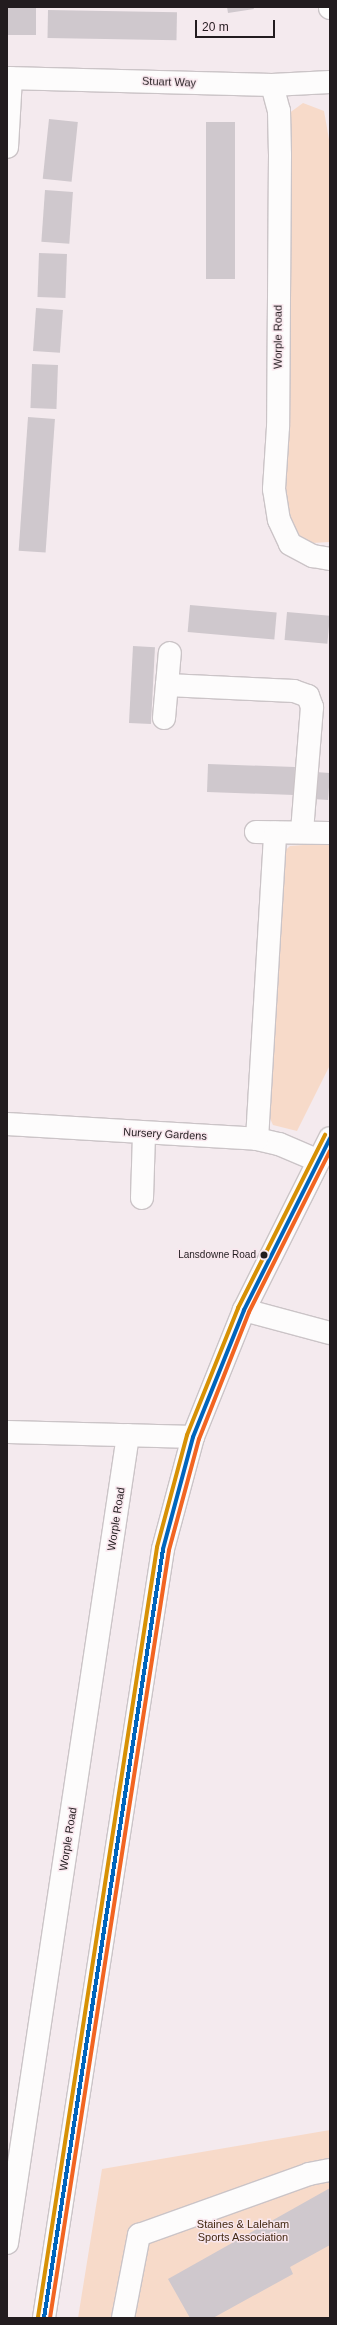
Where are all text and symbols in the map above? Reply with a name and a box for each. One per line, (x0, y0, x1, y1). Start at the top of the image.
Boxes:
scale bar (197, 12, 277, 38)
text: 20 m (202, 20, 229, 34)
street label: Stuart Way (142, 74, 196, 90)
street label: Worple Road (271, 305, 285, 369)
street label: Nursery Gardens (123, 1125, 207, 1143)
place label: Lansdowne Road (178, 1249, 256, 1261)
marker: Lansdowne Road (259, 1250, 269, 1260)
street label: Worple Road (104, 1486, 128, 1552)
street label: Worple Road (56, 1806, 80, 1872)
park label: Staines & Laleham Sports Association (197, 2218, 289, 2244)

